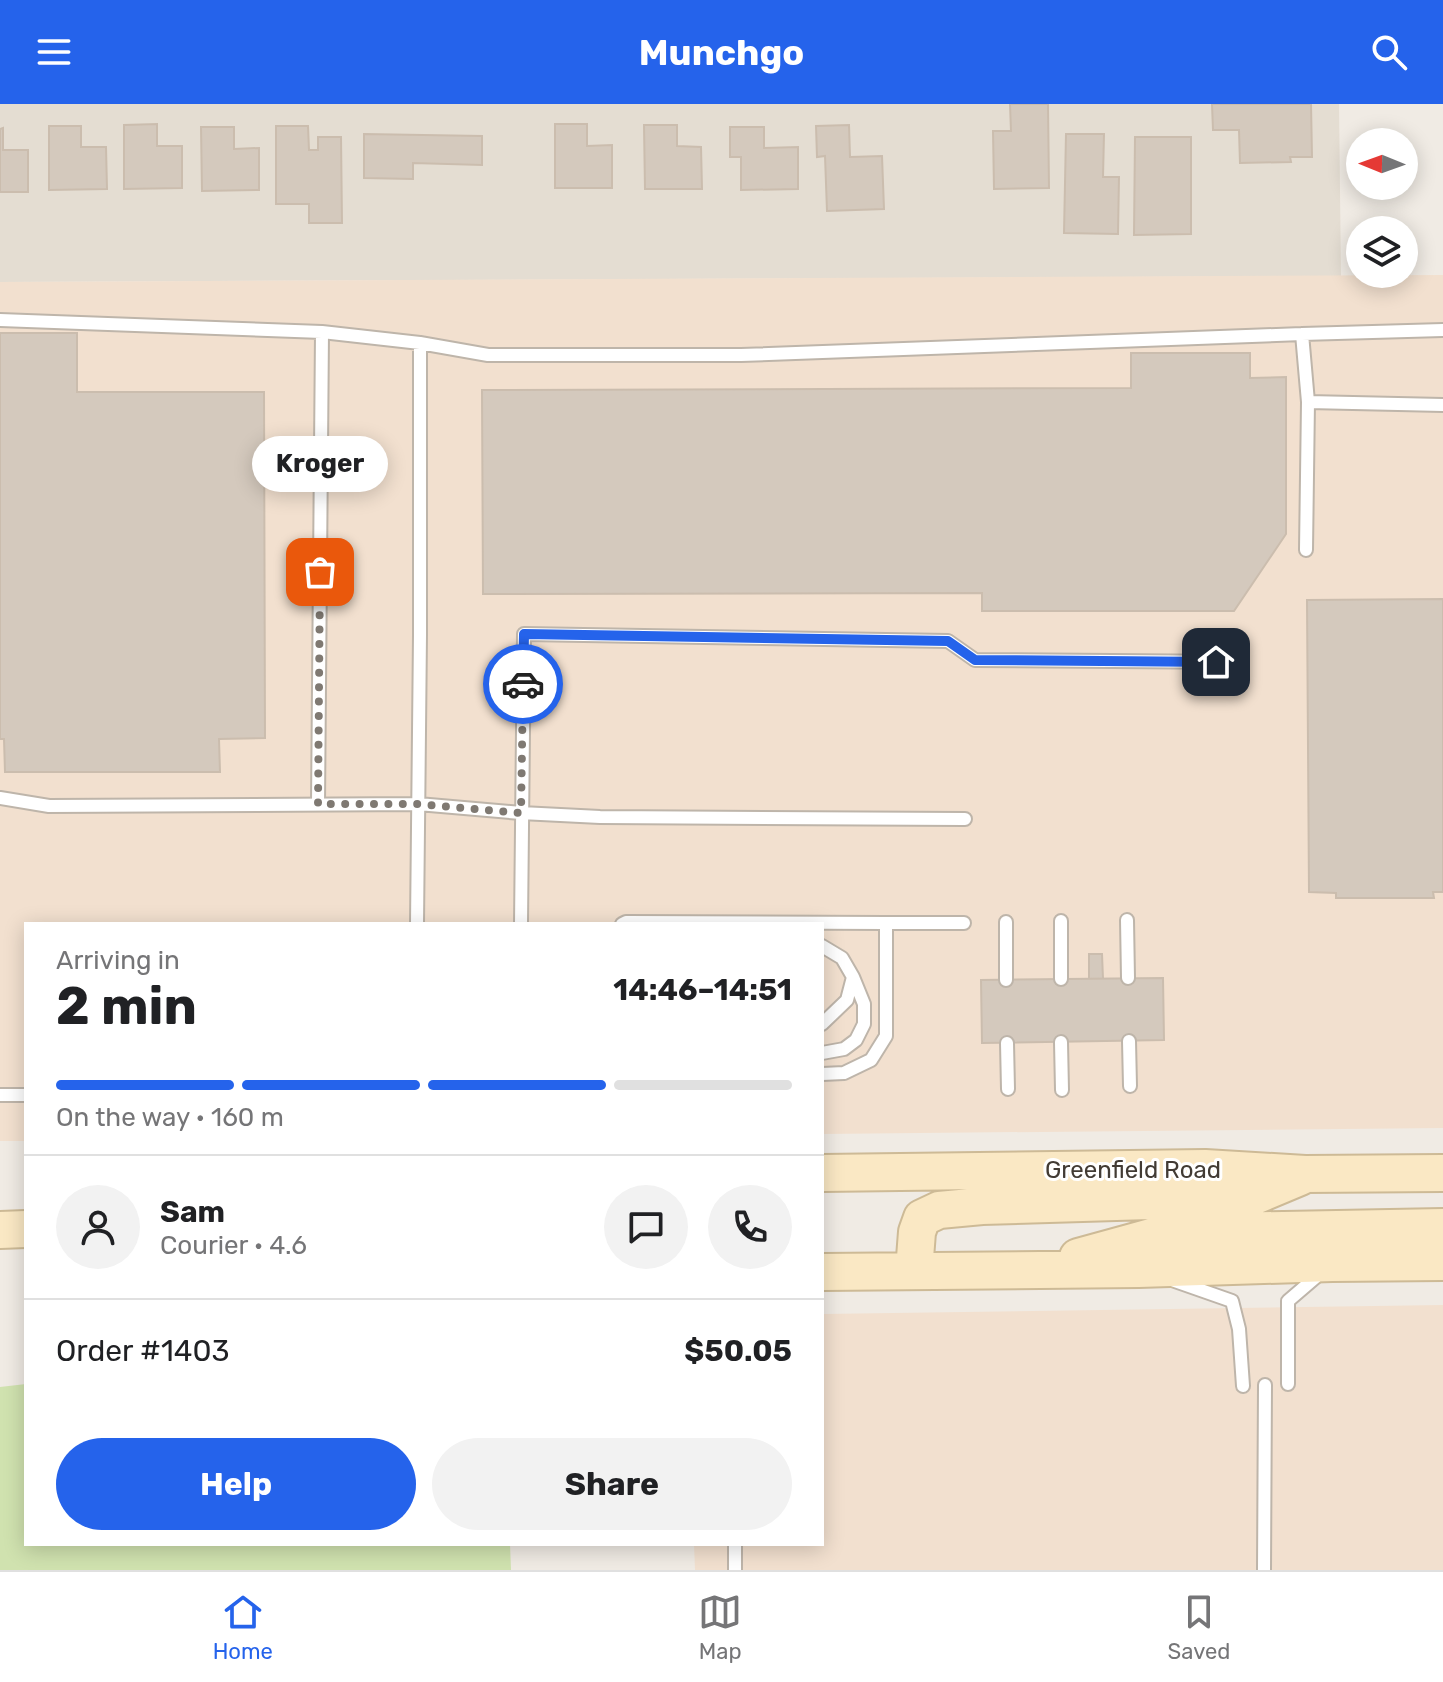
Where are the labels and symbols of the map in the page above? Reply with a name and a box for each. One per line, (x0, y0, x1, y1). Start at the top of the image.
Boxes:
north arrow (1346, 128, 1418, 200)
callout: Kroger (252, 436, 388, 492)
pin (286, 538, 354, 606)
pin (1182, 628, 1250, 696)
courier (483, 644, 563, 724)
street label: Greenfield Road (1045, 1156, 1221, 1184)

